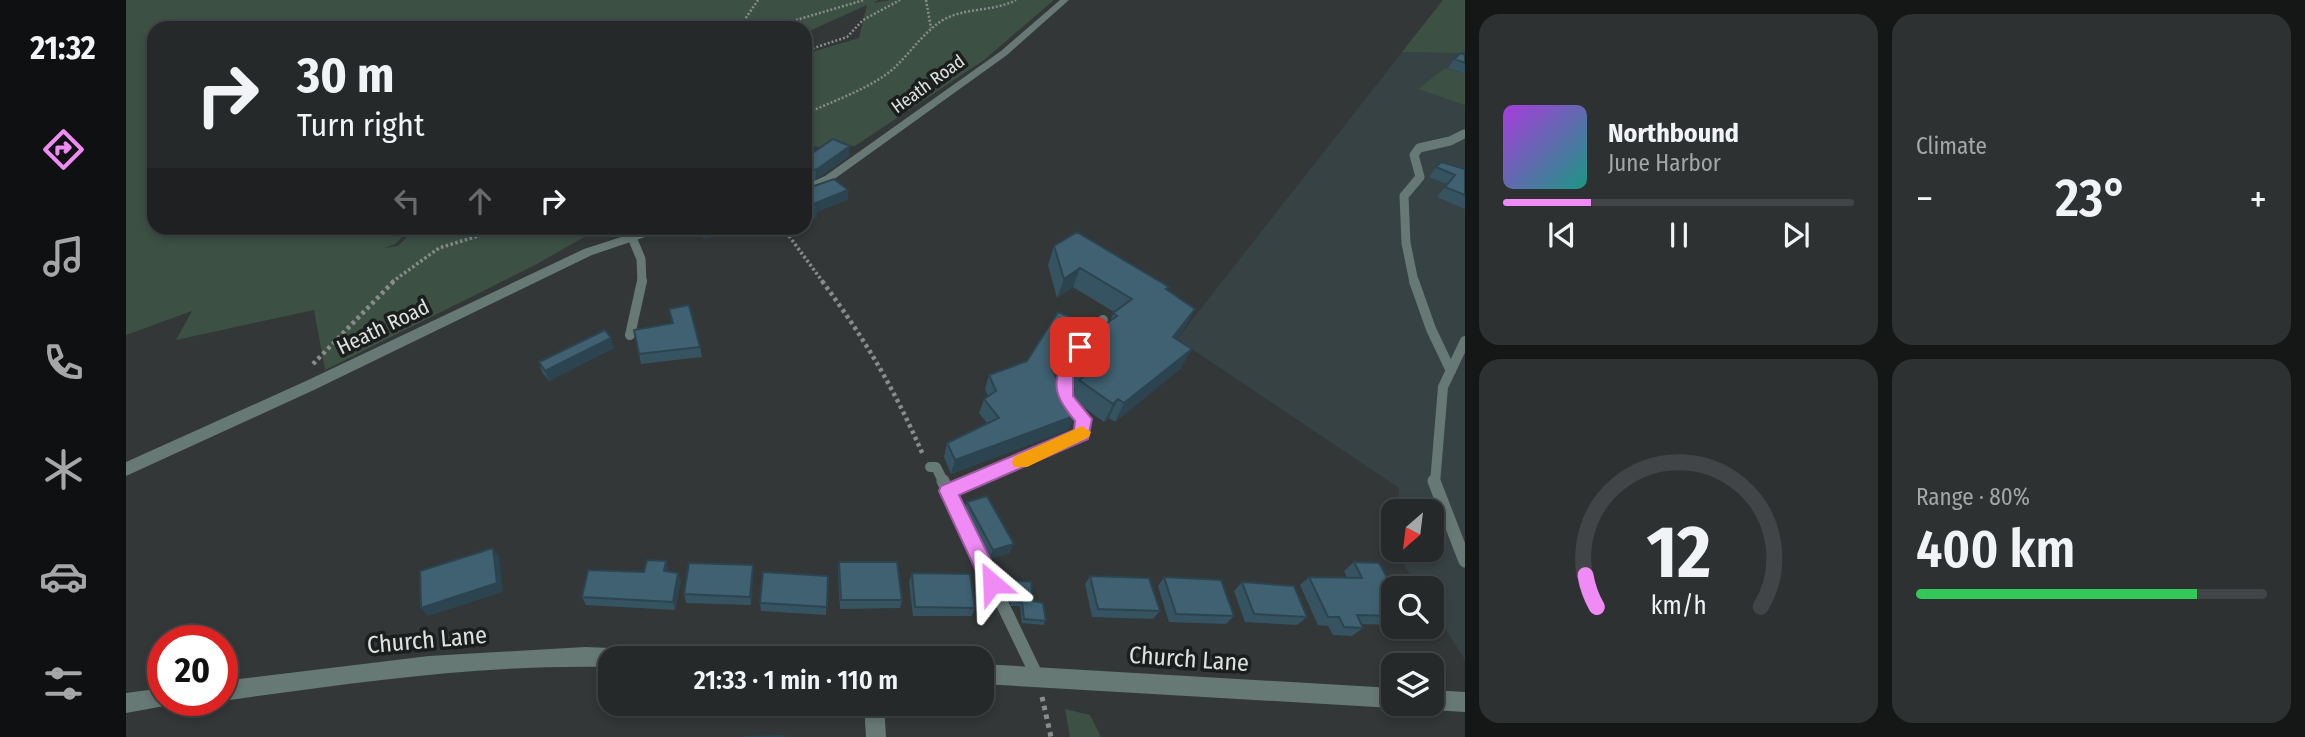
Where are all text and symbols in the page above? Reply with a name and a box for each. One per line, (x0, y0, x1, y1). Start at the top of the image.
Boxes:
text: 21:32 (30, 29, 96, 67)
text: 30 m (297, 46, 395, 105)
icon: right (182, 49, 273, 140)
street label: Heath Road (887, 50, 969, 118)
text: Turn right (297, 106, 424, 144)
text: Northbound (1608, 118, 1739, 149)
icon: directions (39, 125, 88, 174)
text: Climate (1916, 132, 1987, 160)
text: June Harbor (1608, 149, 1721, 177)
text: 23° (2055, 167, 2128, 230)
text: − (1916, 176, 1933, 222)
text: + (2250, 176, 2267, 222)
icon: left (388, 182, 426, 220)
icon: ahead (461, 182, 499, 220)
icon: right (534, 182, 572, 220)
icon: previous (1543, 216, 1581, 254)
icon: pause (1660, 216, 1698, 254)
icon: next (1777, 216, 1815, 254)
icon: music (39, 232, 88, 281)
street label: Heath Road (333, 293, 433, 361)
pin (1050, 317, 1110, 377)
icon: arrive (1061, 328, 1099, 366)
icon: phone (39, 338, 88, 387)
icon: climate (39, 445, 88, 494)
text: Range · 80% (1916, 483, 2030, 511)
north arrow (1381, 499, 1444, 562)
map controls (1381, 499, 1444, 716)
text: 12 (1646, 509, 1711, 596)
text: 400 km (1916, 518, 2075, 581)
position arrow (955, 546, 1029, 620)
icon: car (39, 552, 88, 601)
button: search (1381, 576, 1444, 639)
text: km/h (1651, 591, 1706, 621)
street label: Church Lane (366, 621, 488, 659)
speed limit sign: 20 (147, 625, 238, 716)
street label: Church Lane (1128, 641, 1250, 677)
button: layers (1381, 653, 1444, 716)
icon: filters (39, 659, 88, 708)
text: 21:33 · 1 min · 110 m (694, 665, 898, 696)

